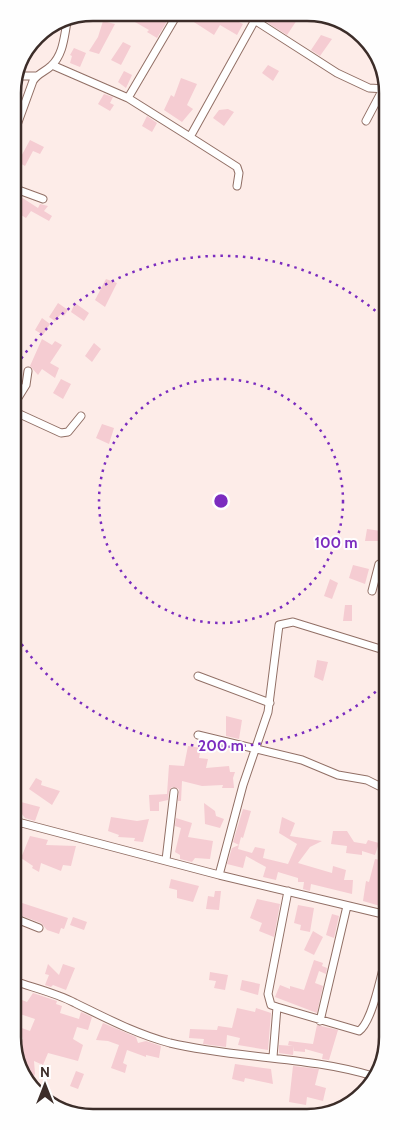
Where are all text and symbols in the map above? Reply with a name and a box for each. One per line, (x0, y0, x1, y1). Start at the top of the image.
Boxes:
centre of rings (212, 492, 230, 510)
text: 100 m (314, 534, 358, 552)
text: 200 m (198, 737, 244, 755)
north arrow (20, 1060, 70, 1110)
text: N (40, 1063, 50, 1081)

